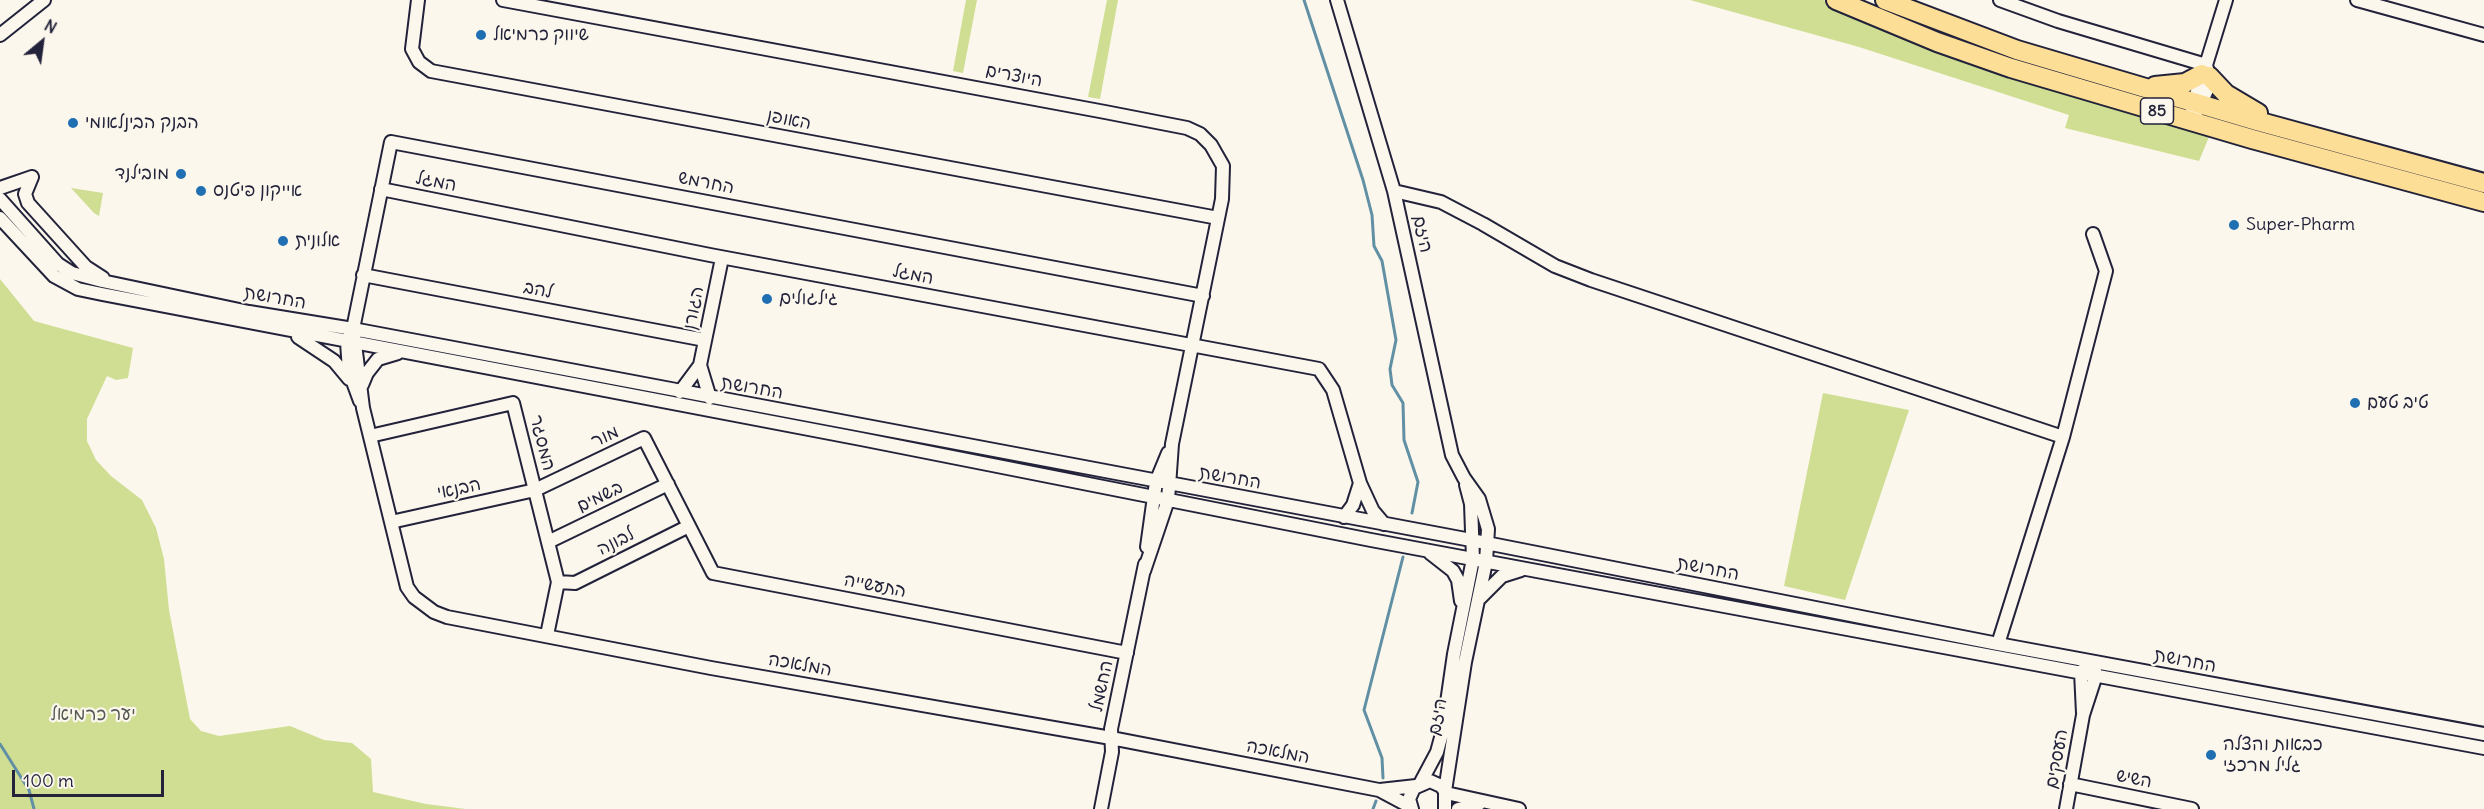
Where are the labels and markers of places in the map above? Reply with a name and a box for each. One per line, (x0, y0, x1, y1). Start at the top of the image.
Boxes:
place label: שיווק כרמיאל (493, 24, 589, 46)
marker: שיווק כרמיאל (474, 28, 488, 42)
place label: הבנק הבינלאומי (85, 112, 199, 134)
marker: הבנק הבינלאומי (66, 116, 80, 130)
place label: מובילנד (115, 163, 169, 185)
marker: מובילנד (174, 167, 188, 181)
place label: אייקון פיטנס (213, 180, 302, 202)
marker: אייקון פיטנס (194, 184, 208, 198)
place label: Super-Pharm (2246, 214, 2355, 236)
marker: Super-Pharm (2227, 218, 2241, 232)
place label: אלונית (295, 230, 340, 252)
marker: אלונית (276, 234, 290, 248)
place label: גילגולים (779, 288, 838, 310)
marker: גילגולים (760, 292, 774, 306)
place label: טיב טעם (2367, 392, 2429, 414)
marker: טיב טעם (2348, 396, 2362, 410)
place label: כבאות והצלה גליל מרכזי (2223, 734, 2323, 777)
marker: כבאות והצלה גליל מרכזי (2204, 748, 2218, 762)

